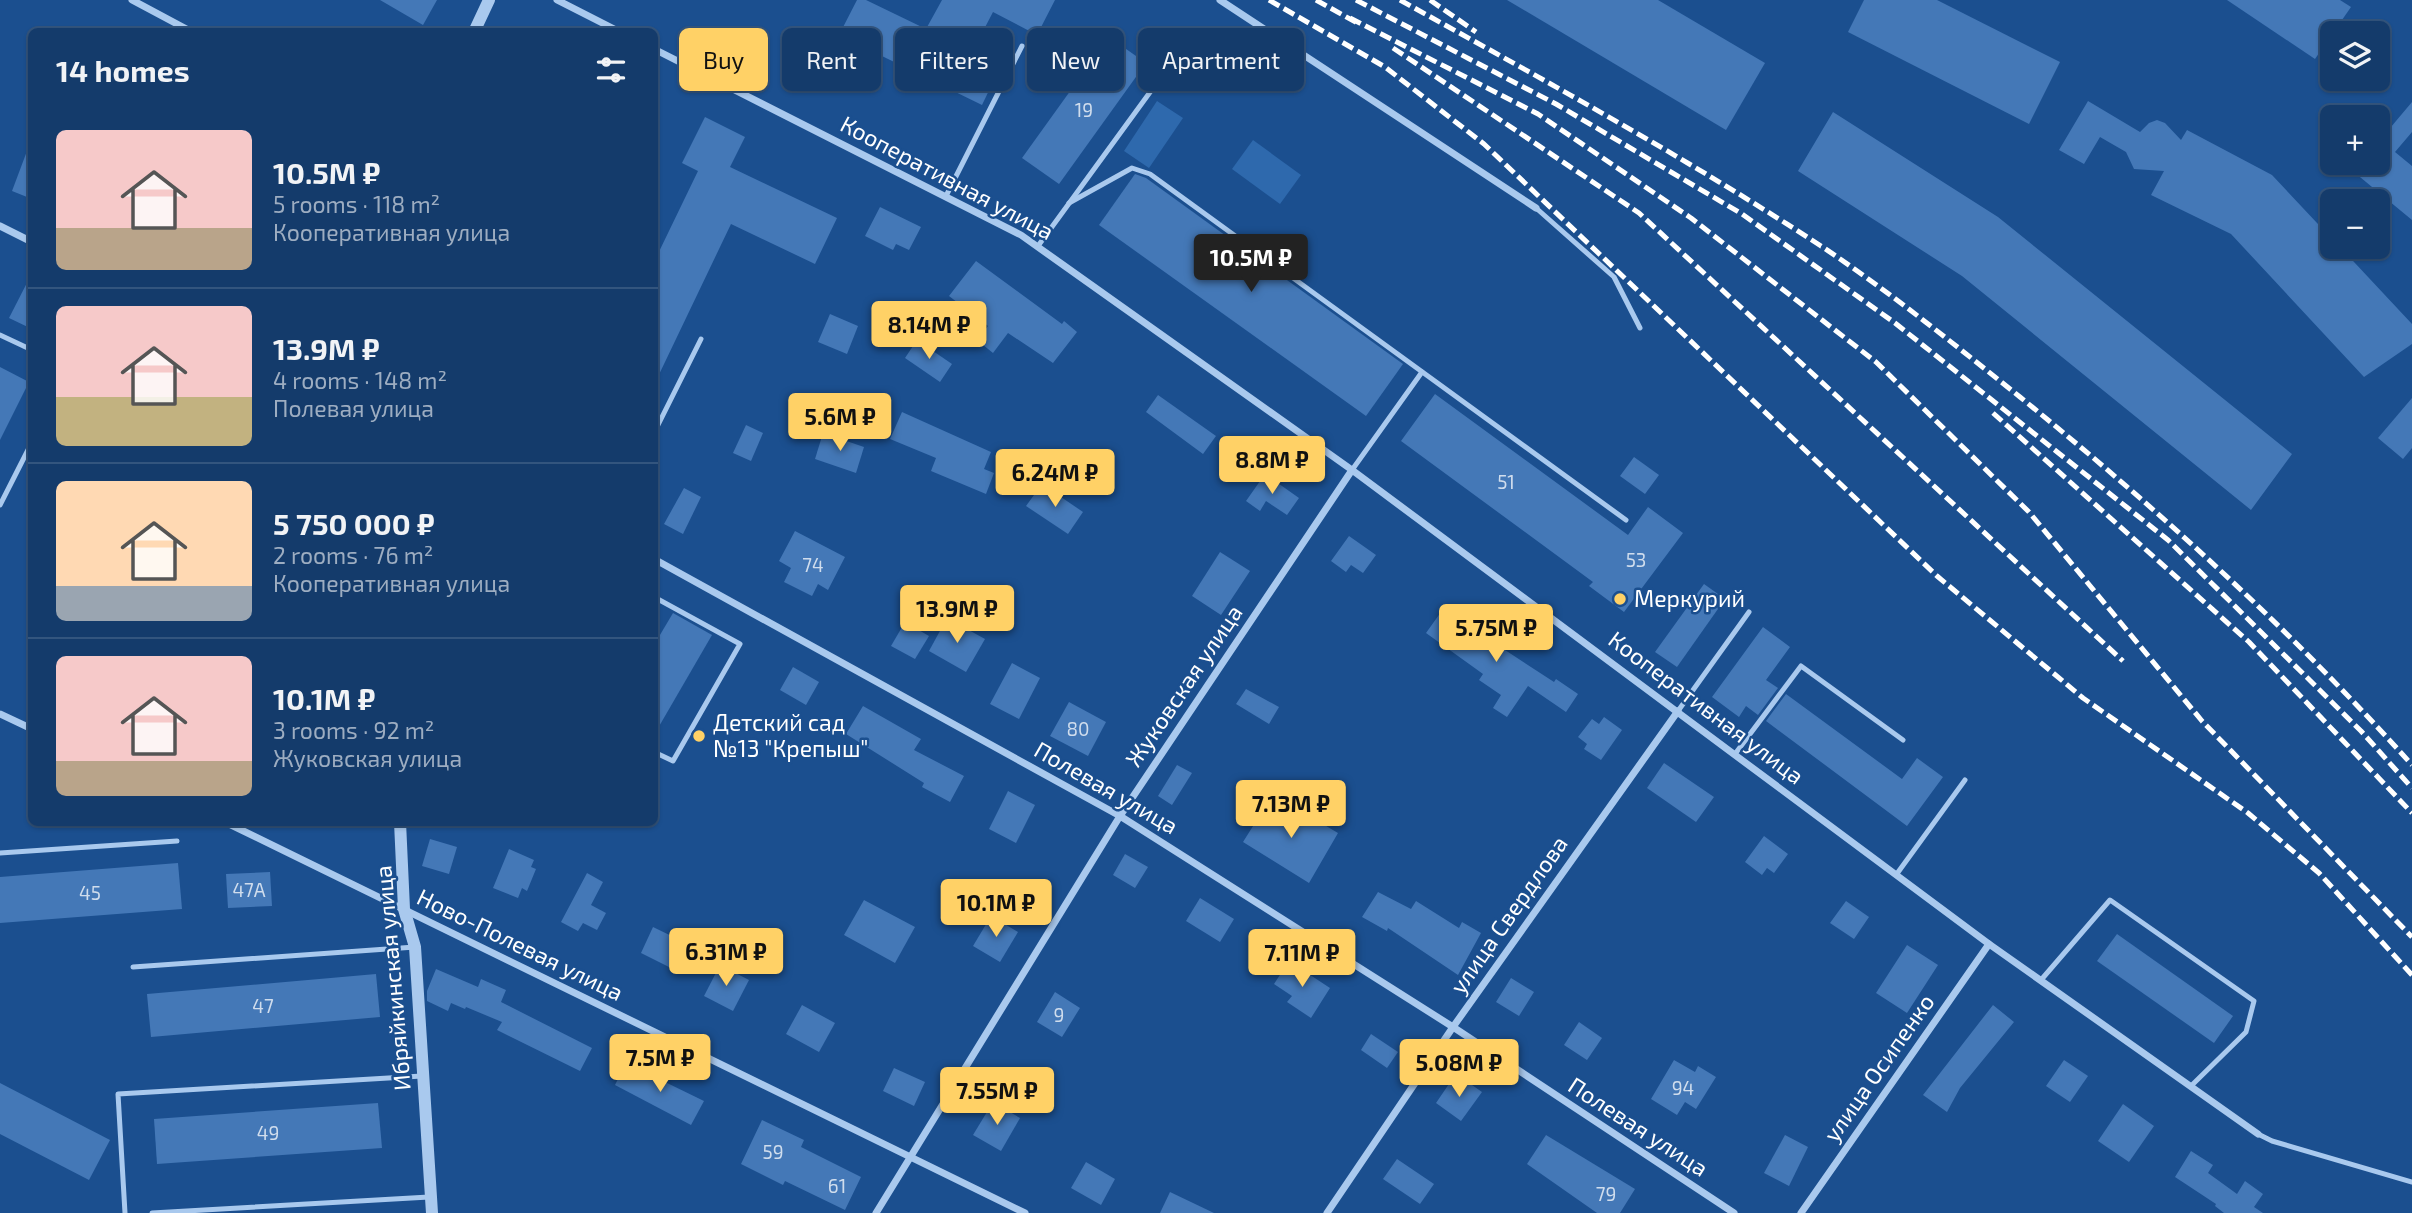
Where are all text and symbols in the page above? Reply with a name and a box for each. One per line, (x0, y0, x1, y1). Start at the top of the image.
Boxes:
map controls (2320, 21, 2390, 259)
button: layers (2320, 21, 2390, 91)
chip: Buy (679, 28, 768, 91)
chip: Rent (782, 28, 881, 91)
chip: Filters (895, 28, 1013, 91)
chip: New (1027, 28, 1124, 91)
chip: Apartment (1138, 28, 1304, 91)
icon: filters (592, 51, 630, 89)
text: 14 homes (56, 52, 190, 88)
house number: 19 (1075, 98, 1093, 121)
button: + (2320, 105, 2390, 175)
street label: Кооперативная улица (836, 109, 1059, 246)
text: 10.5M ₽ (273, 154, 380, 190)
icon: home (112, 158, 196, 242)
button: − (2320, 189, 2390, 259)
text: 5 rooms · 118 m² (273, 190, 440, 218)
text: Кооперативная улица (273, 218, 510, 246)
pin: 10.5M ₽ (1186, 234, 1316, 294)
text: 10.5M ₽ (1210, 243, 1292, 271)
pin: 8.14M ₽ (864, 302, 994, 361)
text: 8.14M ₽ (887, 310, 971, 338)
text: 13.9M ₽ (273, 330, 380, 366)
icon: home (112, 334, 196, 418)
text: 4 rooms · 148 m² (273, 366, 447, 394)
pin: 5.6M ₽ (783, 393, 897, 453)
text: Полевая улица (273, 394, 434, 422)
text: 5.6M ₽ (804, 402, 876, 430)
pin: 8.8M ₽ (1215, 436, 1329, 496)
text: 8.8M ₽ (1235, 445, 1309, 473)
pin: 6.24M ₽ (990, 449, 1120, 509)
text: 6.24M ₽ (1012, 458, 1098, 486)
house number: 51 (1497, 470, 1515, 493)
text: 5 750 000 ₽ (273, 505, 435, 541)
icon: home (112, 509, 196, 593)
text: 2 rooms · 76 m² (273, 541, 433, 569)
house number: 53 (1626, 548, 1646, 571)
house number: 74 (802, 553, 824, 576)
text: Кооперативная улица (273, 569, 510, 597)
place label: Меркурий (1634, 584, 1745, 613)
pin: 13.9M ₽ (892, 586, 1022, 645)
marker: Меркурий (1612, 591, 1628, 607)
text: 13.9M ₽ (916, 594, 998, 622)
street label: Жуковская улица (1119, 599, 1248, 772)
pin: 5.75M ₽ (1431, 604, 1561, 664)
text: 5.75M ₽ (1455, 613, 1537, 641)
street label: Кооперативная улица (1603, 625, 1810, 791)
text: 10.1M ₽ (273, 680, 376, 716)
icon: home (112, 684, 196, 768)
place label: Детский сад №13 "Крепыш" (713, 708, 868, 762)
text: 3 rooms · 92 m² (273, 716, 434, 744)
house number: 80 (1067, 717, 1090, 740)
marker: Детский сад №13 "Крепыш" (691, 728, 707, 744)
street label: Полевая улица (1029, 735, 1183, 840)
text: Жуковская улица (273, 744, 462, 772)
pin: 7.13M ₽ (1226, 780, 1356, 840)
text: 7.13M ₽ (1252, 789, 1330, 817)
street label: улица Свердлова (1443, 830, 1574, 999)
street label: Ибряйкинская улица (368, 864, 417, 1092)
house number: 47А (232, 878, 266, 901)
pin: 10.1M ₽ (931, 880, 1061, 939)
house number: 45 (79, 881, 101, 904)
street label: Ново-Полевая улица (412, 882, 628, 1007)
text: 10.1M ₽ (957, 888, 1035, 916)
pin: 6.31M ₽ (661, 928, 791, 988)
pin: 7.11M ₽ (1237, 930, 1367, 989)
text: 6.31M ₽ (685, 937, 767, 965)
text: 7.11M ₽ (1264, 938, 1340, 966)
street label: улица Осипенко (1817, 988, 1940, 1147)
house number: 47 (252, 994, 274, 1017)
house number: 9 (1054, 1003, 1064, 1026)
pin: 7.5M ₽ (603, 1034, 717, 1094)
pin: 5.08M ₽ (1394, 1040, 1524, 1099)
text: 7.5M ₽ (625, 1043, 695, 1071)
text: 5.08M ₽ (1416, 1048, 1502, 1076)
pin: 7.55M ₽ (932, 1068, 1062, 1127)
street label: Полевая улица (1563, 1071, 1714, 1183)
text: 7.55M ₽ (956, 1076, 1038, 1104)
house number: 94 (1672, 1076, 1694, 1099)
house number: 49 (257, 1121, 279, 1144)
house number: 59 (762, 1140, 784, 1163)
house number: 61 (828, 1174, 846, 1197)
house number: 79 (1596, 1182, 1616, 1205)

